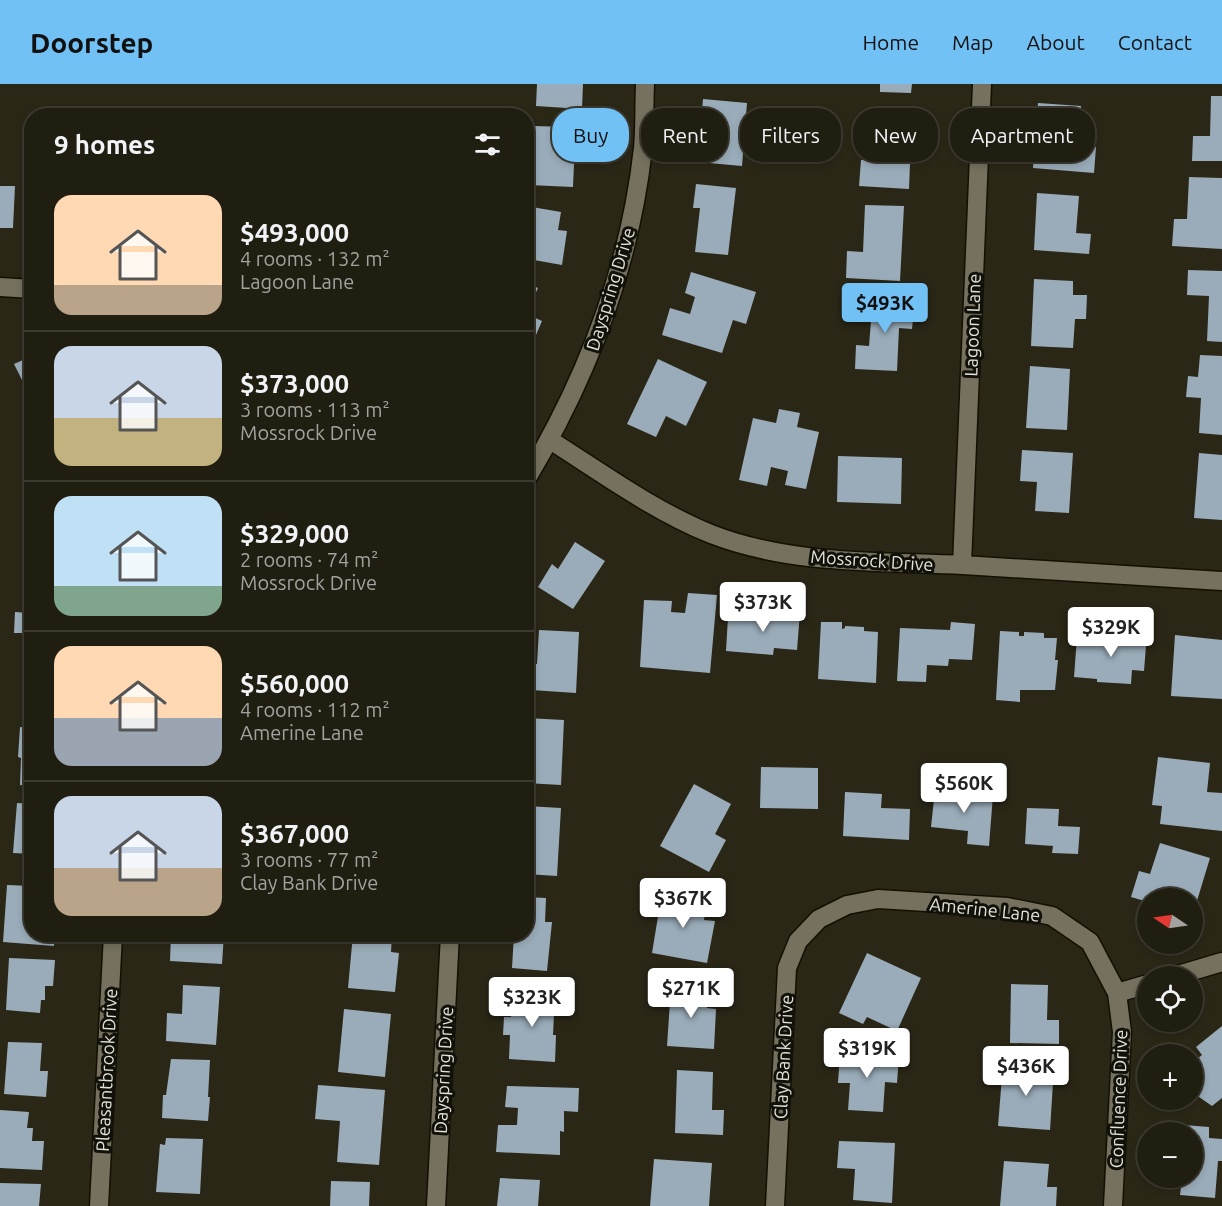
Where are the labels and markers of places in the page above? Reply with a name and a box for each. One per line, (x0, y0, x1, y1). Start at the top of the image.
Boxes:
pin: $493K (843, 283, 927, 334)
pin: $373K (721, 582, 805, 633)
pin: $329K (1069, 607, 1153, 658)
pin: $560K (922, 763, 1006, 814)
pin: $367K (641, 878, 725, 929)
pin: $271K (649, 968, 733, 1019)
pin: $323K (490, 977, 574, 1028)
pin: $319K (825, 1028, 909, 1079)
pin: $436K (984, 1046, 1068, 1097)

